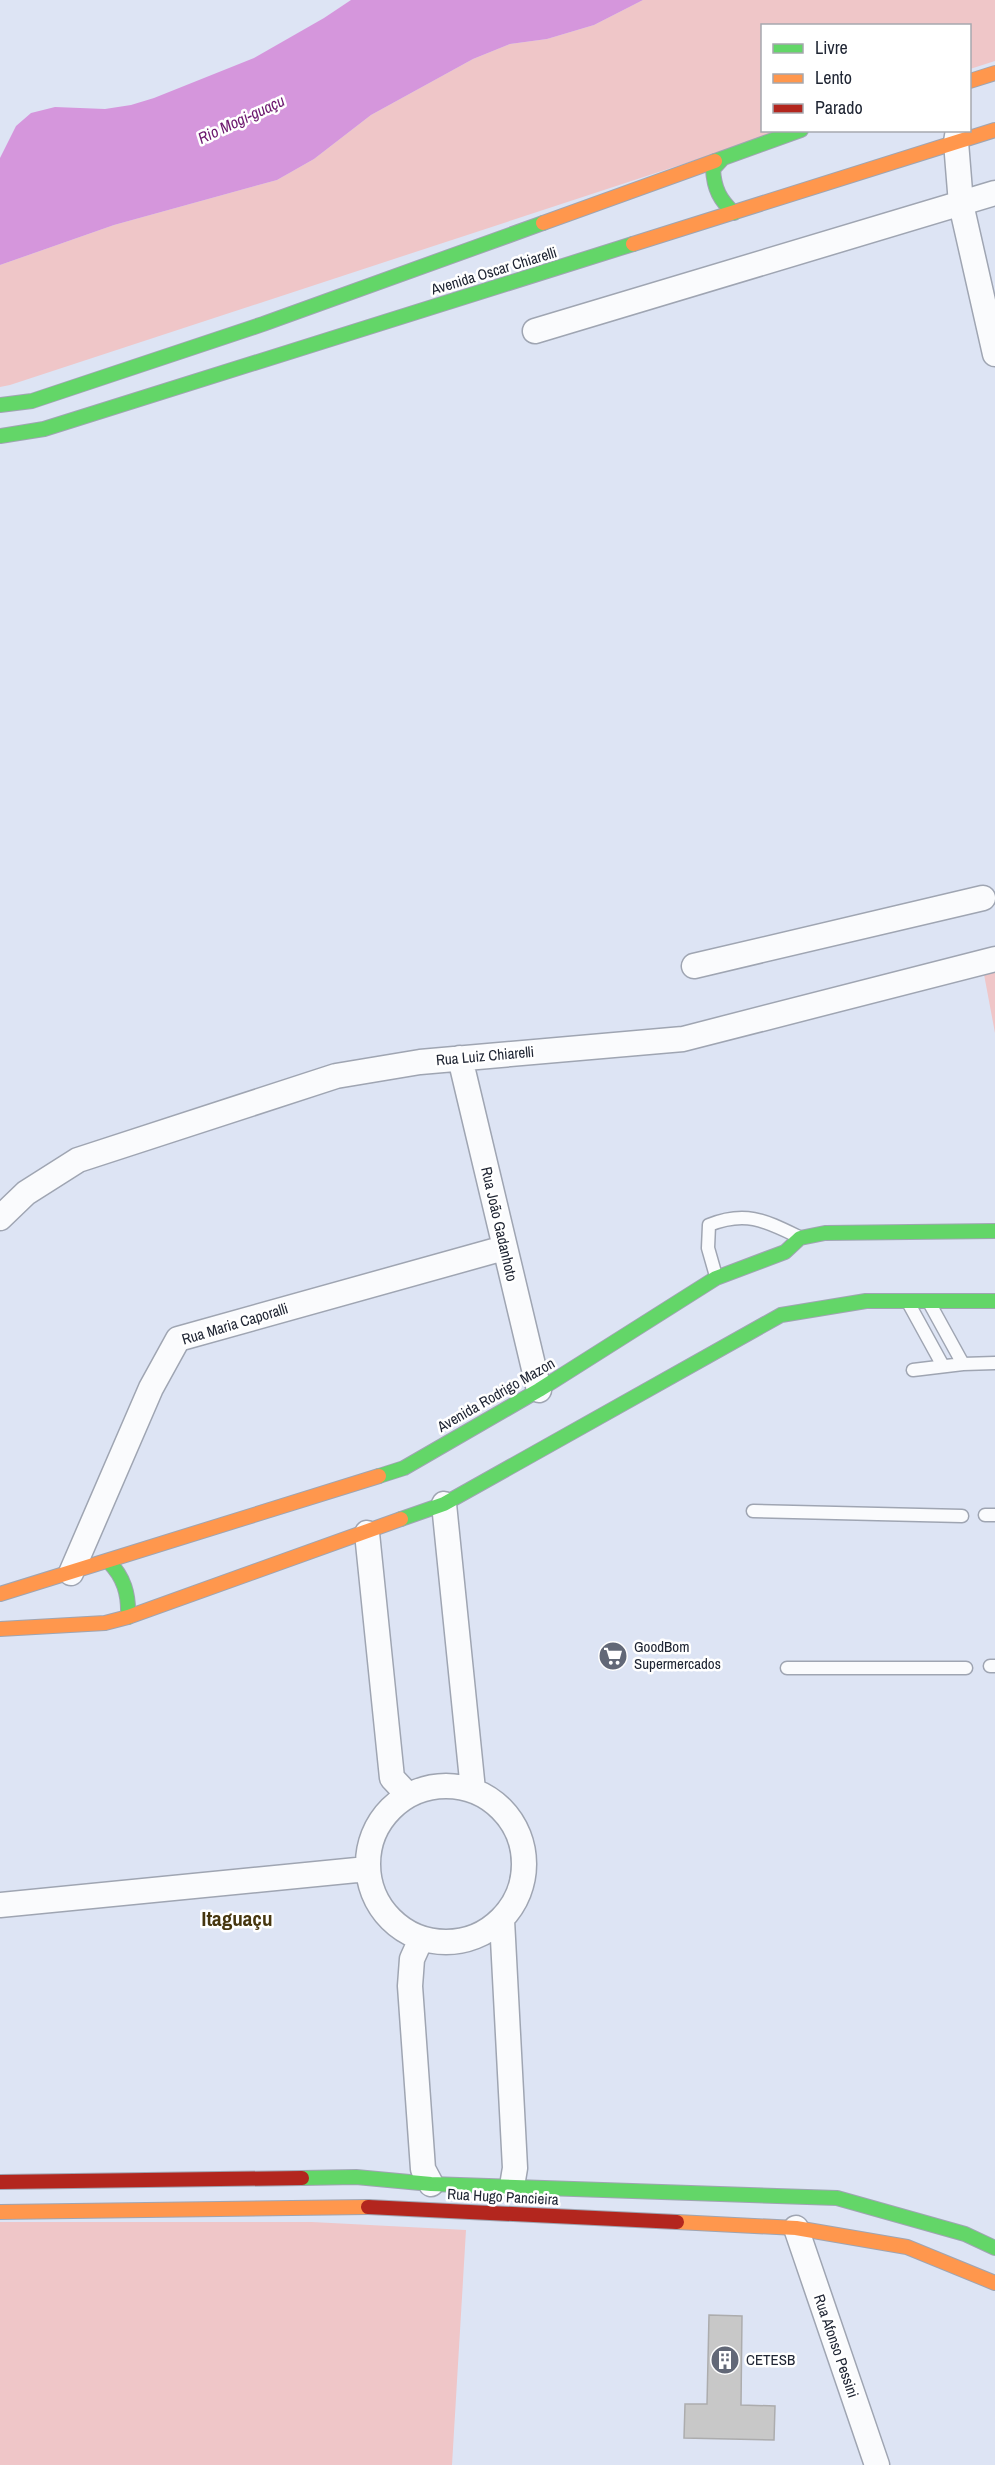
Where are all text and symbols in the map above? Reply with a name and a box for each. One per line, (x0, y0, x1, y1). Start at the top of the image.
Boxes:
legend (761, 24, 971, 132)
text: Livre (815, 35, 848, 60)
text: Lento (815, 65, 852, 90)
water label: Rio Mogi-guaçu (194, 89, 288, 149)
text: Parado (815, 95, 863, 120)
street label: Avenida Oscar Chiarelli (427, 241, 559, 300)
street label: Rua Luiz Chiarelli (435, 1041, 535, 1070)
street label: Rua João Gadanhoto (476, 1165, 523, 1283)
street label: Rua Maria Caporalli (179, 1297, 291, 1350)
street label: Avenida Rodrigo Mazon (432, 1352, 558, 1437)
place label: GoodBom Supermercados (634, 1636, 721, 1674)
supermarket icon: GoodBom Supermercados (597, 1640, 629, 1672)
district label: Itaguaçu (202, 1904, 272, 1933)
street label: Rua Hugo Pancieira (447, 2183, 559, 2210)
street label: Rua Afonso Pessini (809, 2291, 864, 2400)
building icon: CETESB (709, 2344, 741, 2376)
place label: CETESB (746, 2349, 795, 2370)

